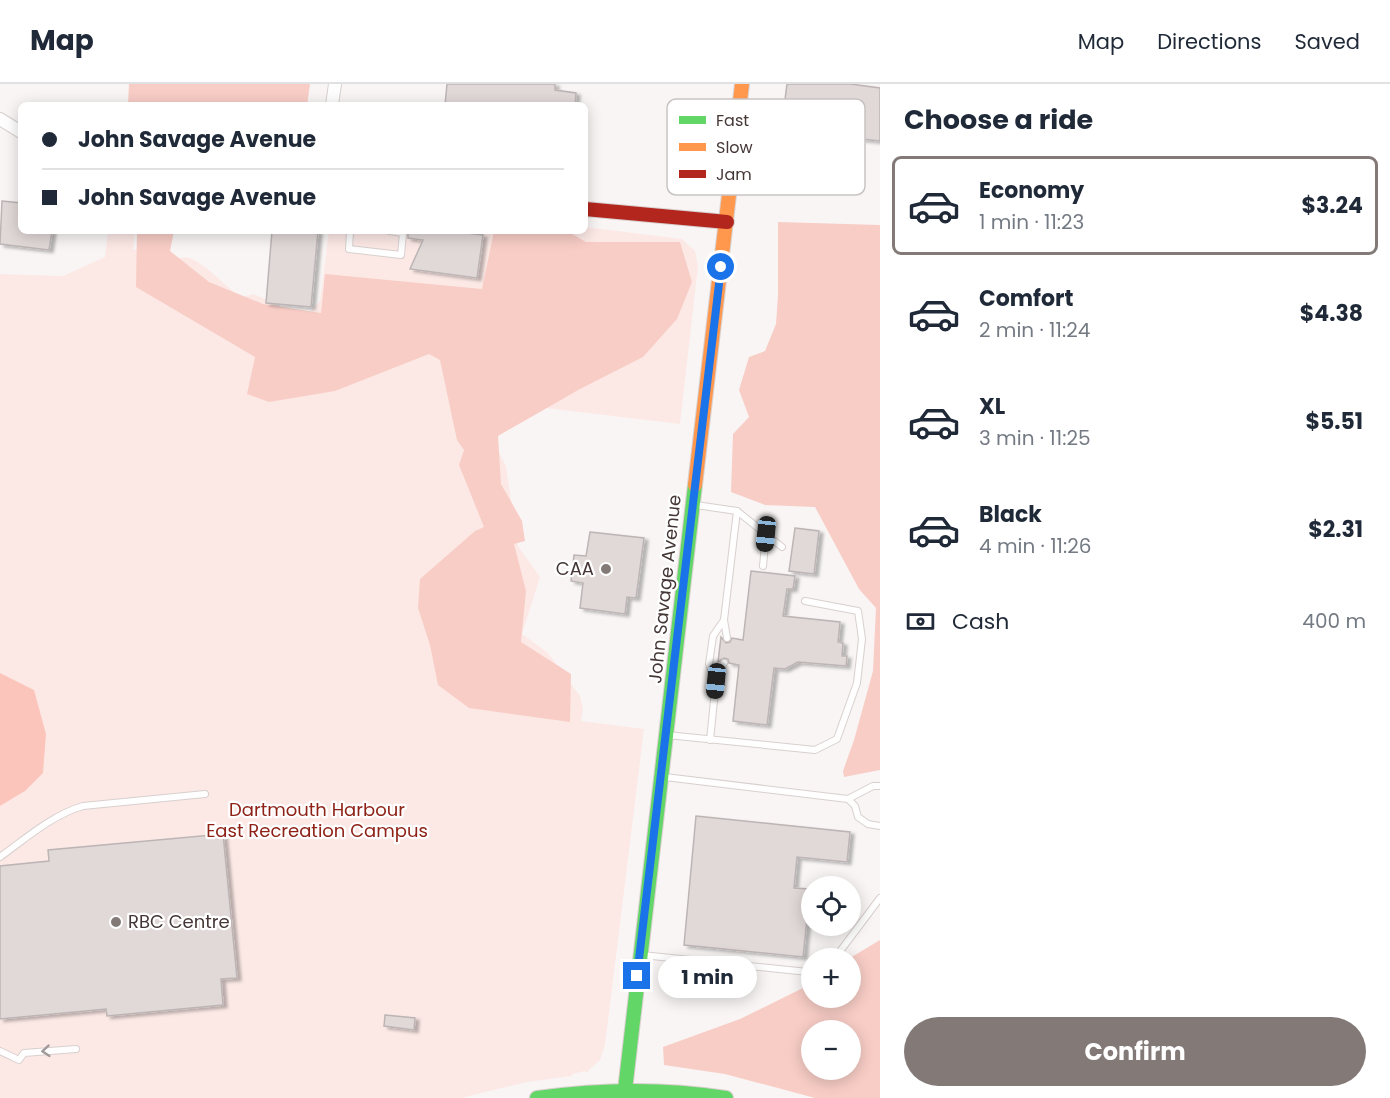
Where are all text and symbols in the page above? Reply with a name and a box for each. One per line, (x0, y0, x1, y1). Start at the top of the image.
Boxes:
text: Map (30, 21, 94, 60)
text: Map (1078, 27, 1124, 56)
text: Directions (1157, 27, 1261, 56)
text: Saved (1294, 27, 1360, 56)
legend (667, 99, 865, 195)
text: Choose a ride (904, 101, 1093, 138)
text: Fast (716, 109, 749, 132)
text: John Savage Avenue (78, 124, 316, 155)
text: Slow (716, 136, 753, 159)
text: Jam (716, 163, 752, 186)
text: Economy (979, 175, 1084, 206)
icon: car (907, 179, 961, 233)
text: John Savage Avenue (78, 182, 316, 213)
text: $3.24 (1302, 190, 1363, 221)
text: 1 min · 11:23 (979, 208, 1084, 236)
route start (707, 253, 734, 280)
text: Comfort (979, 283, 1073, 314)
icon: car (907, 287, 961, 341)
text: $4.38 (1300, 298, 1363, 329)
text: 2 min · 11:24 (979, 316, 1090, 344)
text: XL (979, 391, 1005, 422)
icon: car (907, 395, 961, 449)
text: $5.51 (1305, 406, 1363, 437)
text: 3 min · 11:25 (979, 424, 1090, 452)
street label: John Savage Avenue (642, 493, 687, 685)
text: Black (979, 499, 1042, 530)
icon: car (907, 503, 961, 557)
text: $2.31 (1308, 514, 1363, 545)
car (755, 515, 777, 553)
text: 4 min · 11:26 (979, 532, 1091, 560)
place label: CAA (556, 556, 594, 581)
marker: CAA (599, 562, 613, 576)
icon: cash (904, 605, 937, 638)
text: Cash (952, 606, 1009, 637)
text: 400 m (1302, 607, 1366, 635)
car (705, 662, 727, 700)
park label: Dartmouth Harbour East Recreation Campus (206, 797, 428, 843)
map controls (801, 876, 861, 1080)
button: locate (801, 876, 861, 936)
place label: RBC Centre (128, 909, 230, 934)
marker: RBC Centre (109, 915, 123, 929)
button: + (801, 948, 861, 1008)
callout: 1 min (658, 955, 757, 997)
route end (623, 962, 650, 989)
text: 1 min (681, 963, 734, 991)
button: Confirm (904, 1017, 1366, 1086)
button: − (801, 1020, 861, 1080)
one-way arrow (41, 1044, 50, 1057)

